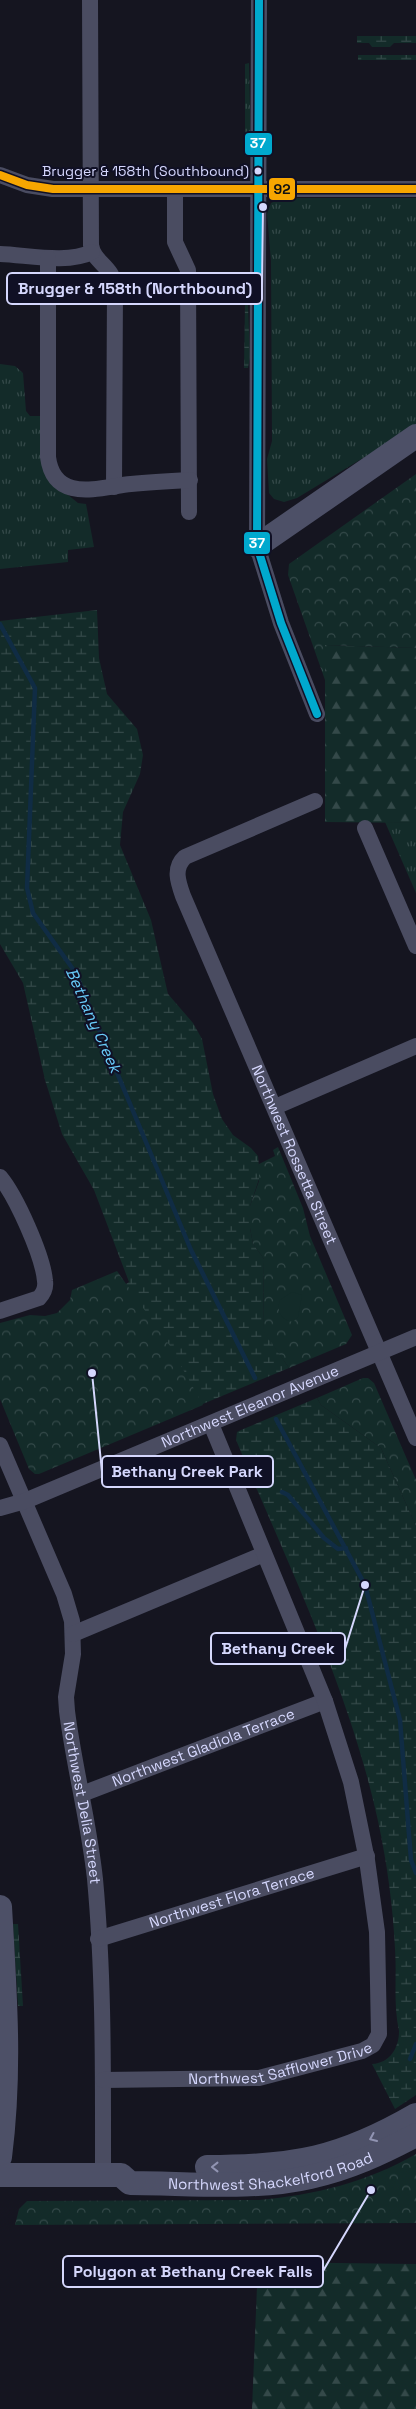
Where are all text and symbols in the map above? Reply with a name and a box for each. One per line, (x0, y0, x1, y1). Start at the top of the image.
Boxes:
line badge: 37 (244, 132, 273, 156)
text: 37 (250, 134, 266, 152)
place label: Brugger & 158th (Southbound) (42, 162, 249, 180)
marker: Brugger & 158th (Southbound) (253, 166, 263, 176)
line badge: 92 (268, 177, 296, 201)
text: 92 (274, 180, 290, 198)
callout: Brugger & 158th (Northbound) (7, 273, 262, 304)
text: Brugger & 158th (Northbound) (18, 278, 252, 299)
line badge: 37 (243, 531, 271, 555)
text: 37 (249, 534, 265, 552)
water label: Bethany Creek (61, 964, 127, 1078)
street label: Northwest Rossetta Street (248, 1062, 342, 1247)
street label: Northwest Eleanor Avenue (158, 1360, 342, 1452)
callout: Bethany Creek Park (102, 1456, 273, 1487)
text: Bethany Creek Park (111, 1461, 263, 1482)
callout: Bethany Creek (211, 1633, 345, 1664)
text: Bethany Creek (221, 1638, 335, 1659)
street label: Northwest Gladiola Terrace (109, 1703, 297, 1791)
street label: Northwest Delia Street (59, 1720, 105, 1885)
street label: Northwest Flora Terrace (146, 1863, 317, 1932)
street label: Northwest Safflower Drive (188, 2037, 375, 2088)
one-way arrow (369, 2132, 378, 2143)
street label: Northwest Shackelford Road (168, 2147, 375, 2194)
one-way arrow (211, 2162, 218, 2172)
callout: Polygon at Bethany Creek Falls (63, 2256, 323, 2287)
text: Polygon at Bethany Creek Falls (73, 2261, 313, 2282)

